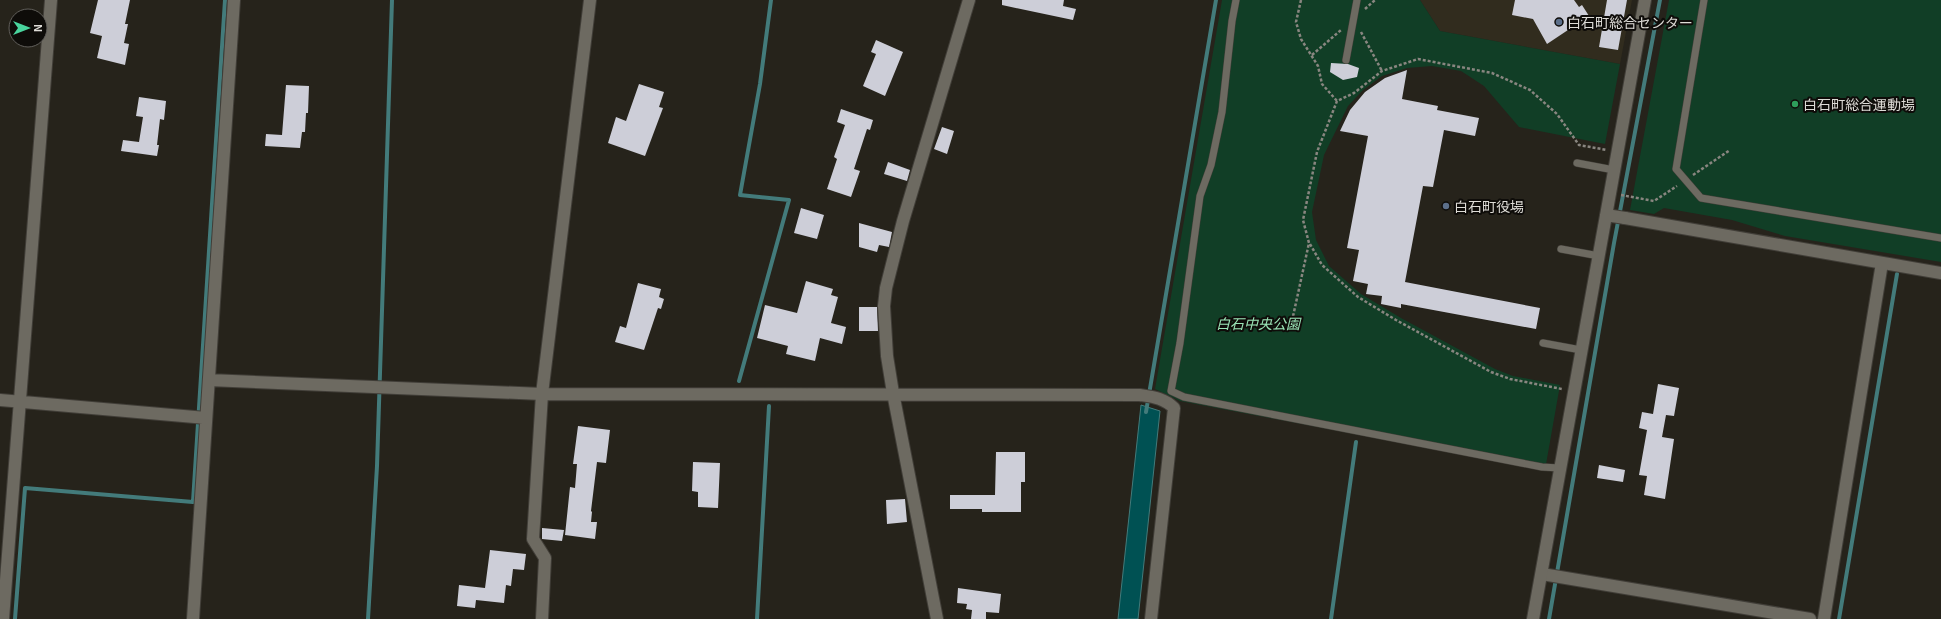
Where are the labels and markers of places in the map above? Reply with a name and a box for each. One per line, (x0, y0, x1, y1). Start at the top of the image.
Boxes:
place label: 白石町総合センター (1567, 12, 1693, 32)
marker: 白石町総合センター (1554, 17, 1564, 27)
place label: 白石町総合運動場 (1803, 94, 1915, 114)
marker: 白石町総合運動場 (1790, 99, 1800, 109)
place label: 白石町役場 (1454, 196, 1524, 216)
marker: 白石町役場 (1441, 201, 1451, 211)

